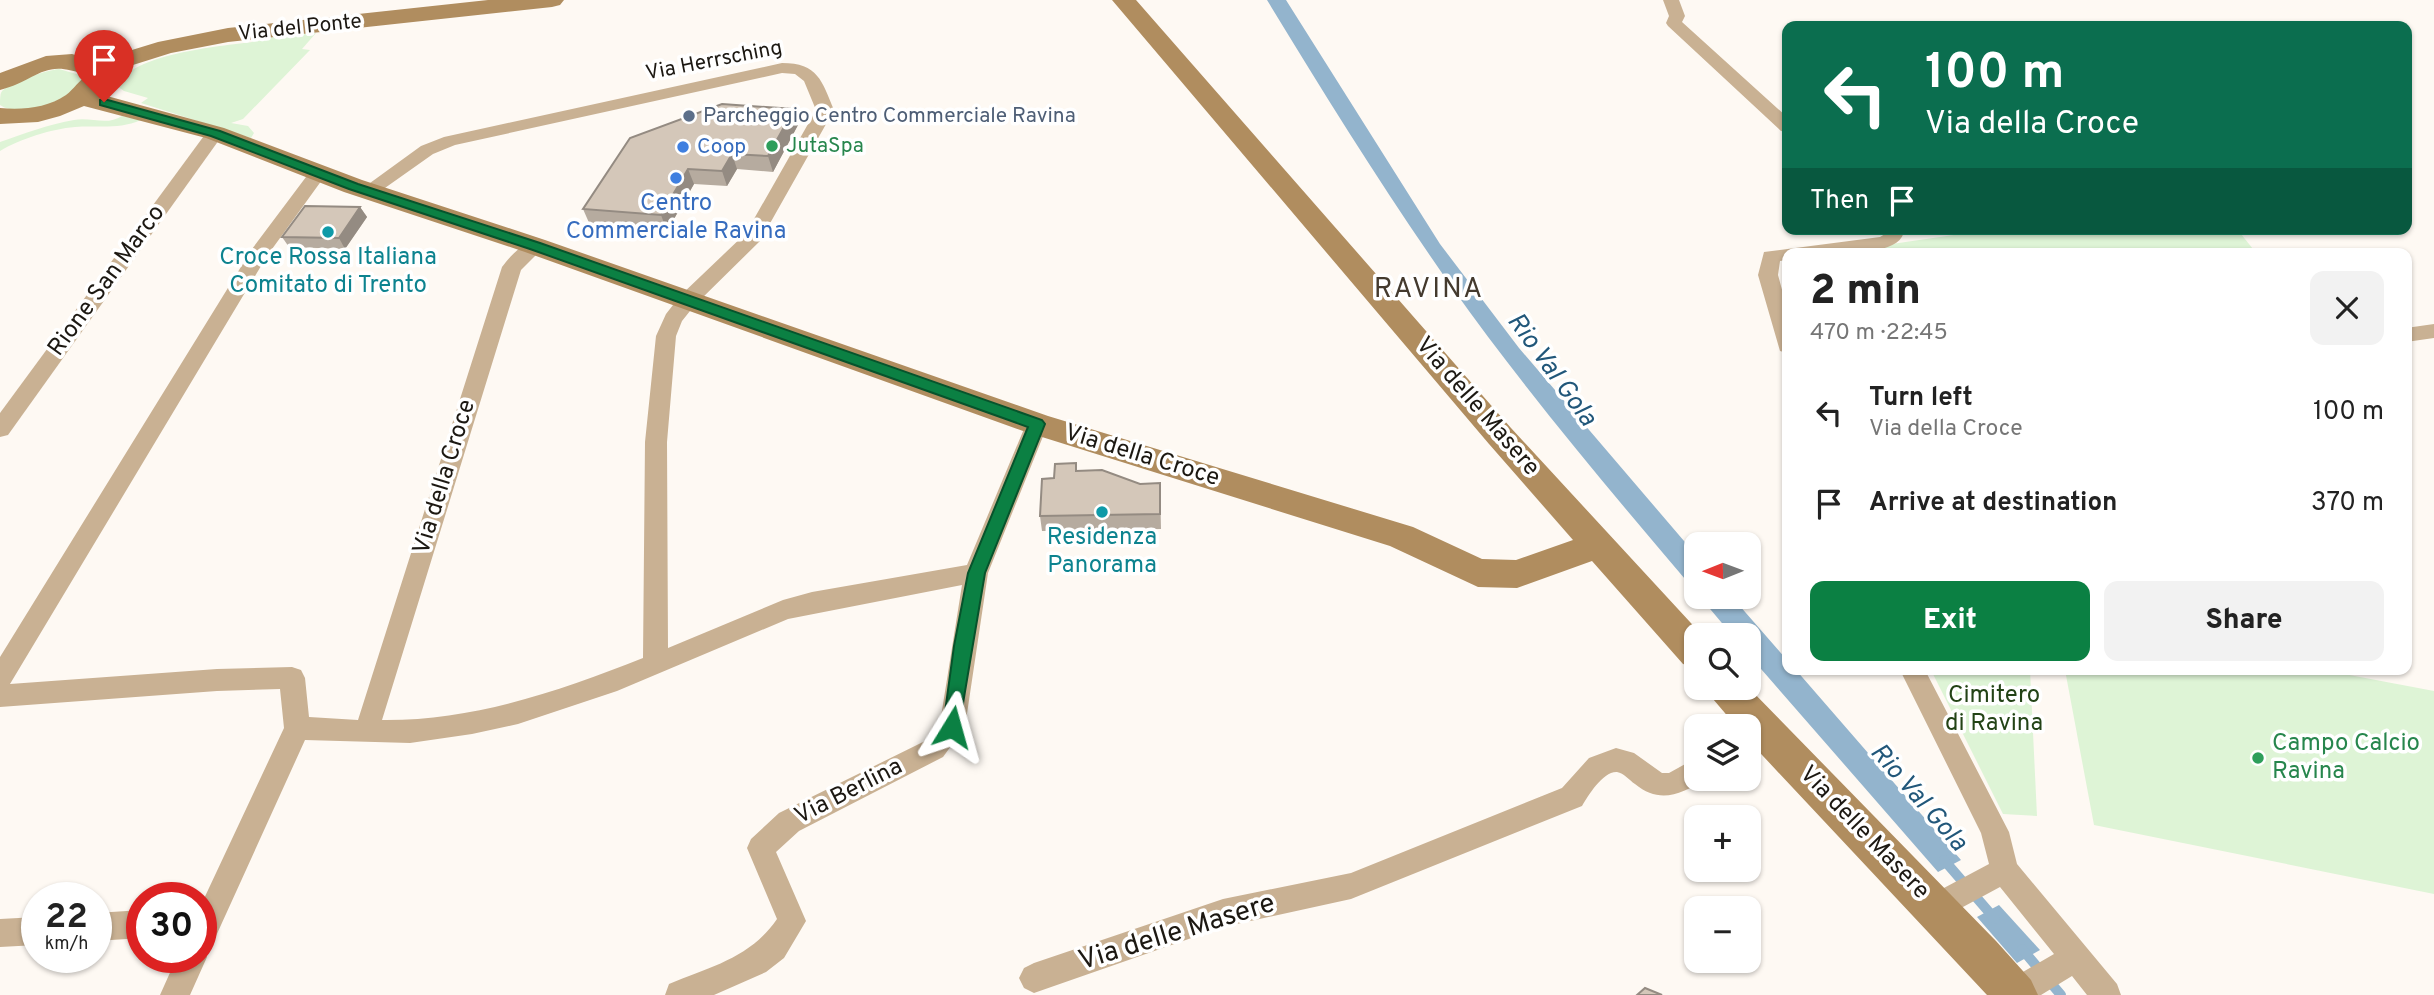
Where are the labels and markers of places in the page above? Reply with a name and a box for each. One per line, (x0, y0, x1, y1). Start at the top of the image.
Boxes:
pin (74, 30, 134, 102)
place label: Parcheggio Centro Commerciale Ravina (703, 103, 1076, 130)
marker: Parcheggio Centro Commerciale Ravina (681, 108, 697, 124)
place label: JutaSpa (786, 133, 864, 160)
place label: Coop (697, 134, 746, 161)
marker: JutaSpa (764, 138, 780, 154)
marker: Coop (675, 139, 691, 155)
marker: Centro Commerciale Ravina (668, 170, 684, 186)
place label: Centro Commerciale Ravina (566, 189, 786, 247)
marker: Croce Rossa Italiana Comitato di Trento (320, 224, 336, 240)
place label: Croce Rossa Italiana Comitato di Trento (219, 243, 437, 301)
marker: Residenza Panorama (1094, 504, 1110, 520)
place label: Residenza Panorama (1047, 523, 1157, 581)
place label: Campo Calcio Ravina (2272, 729, 2420, 787)
marker: Campo Calcio Ravina (2250, 750, 2266, 766)

